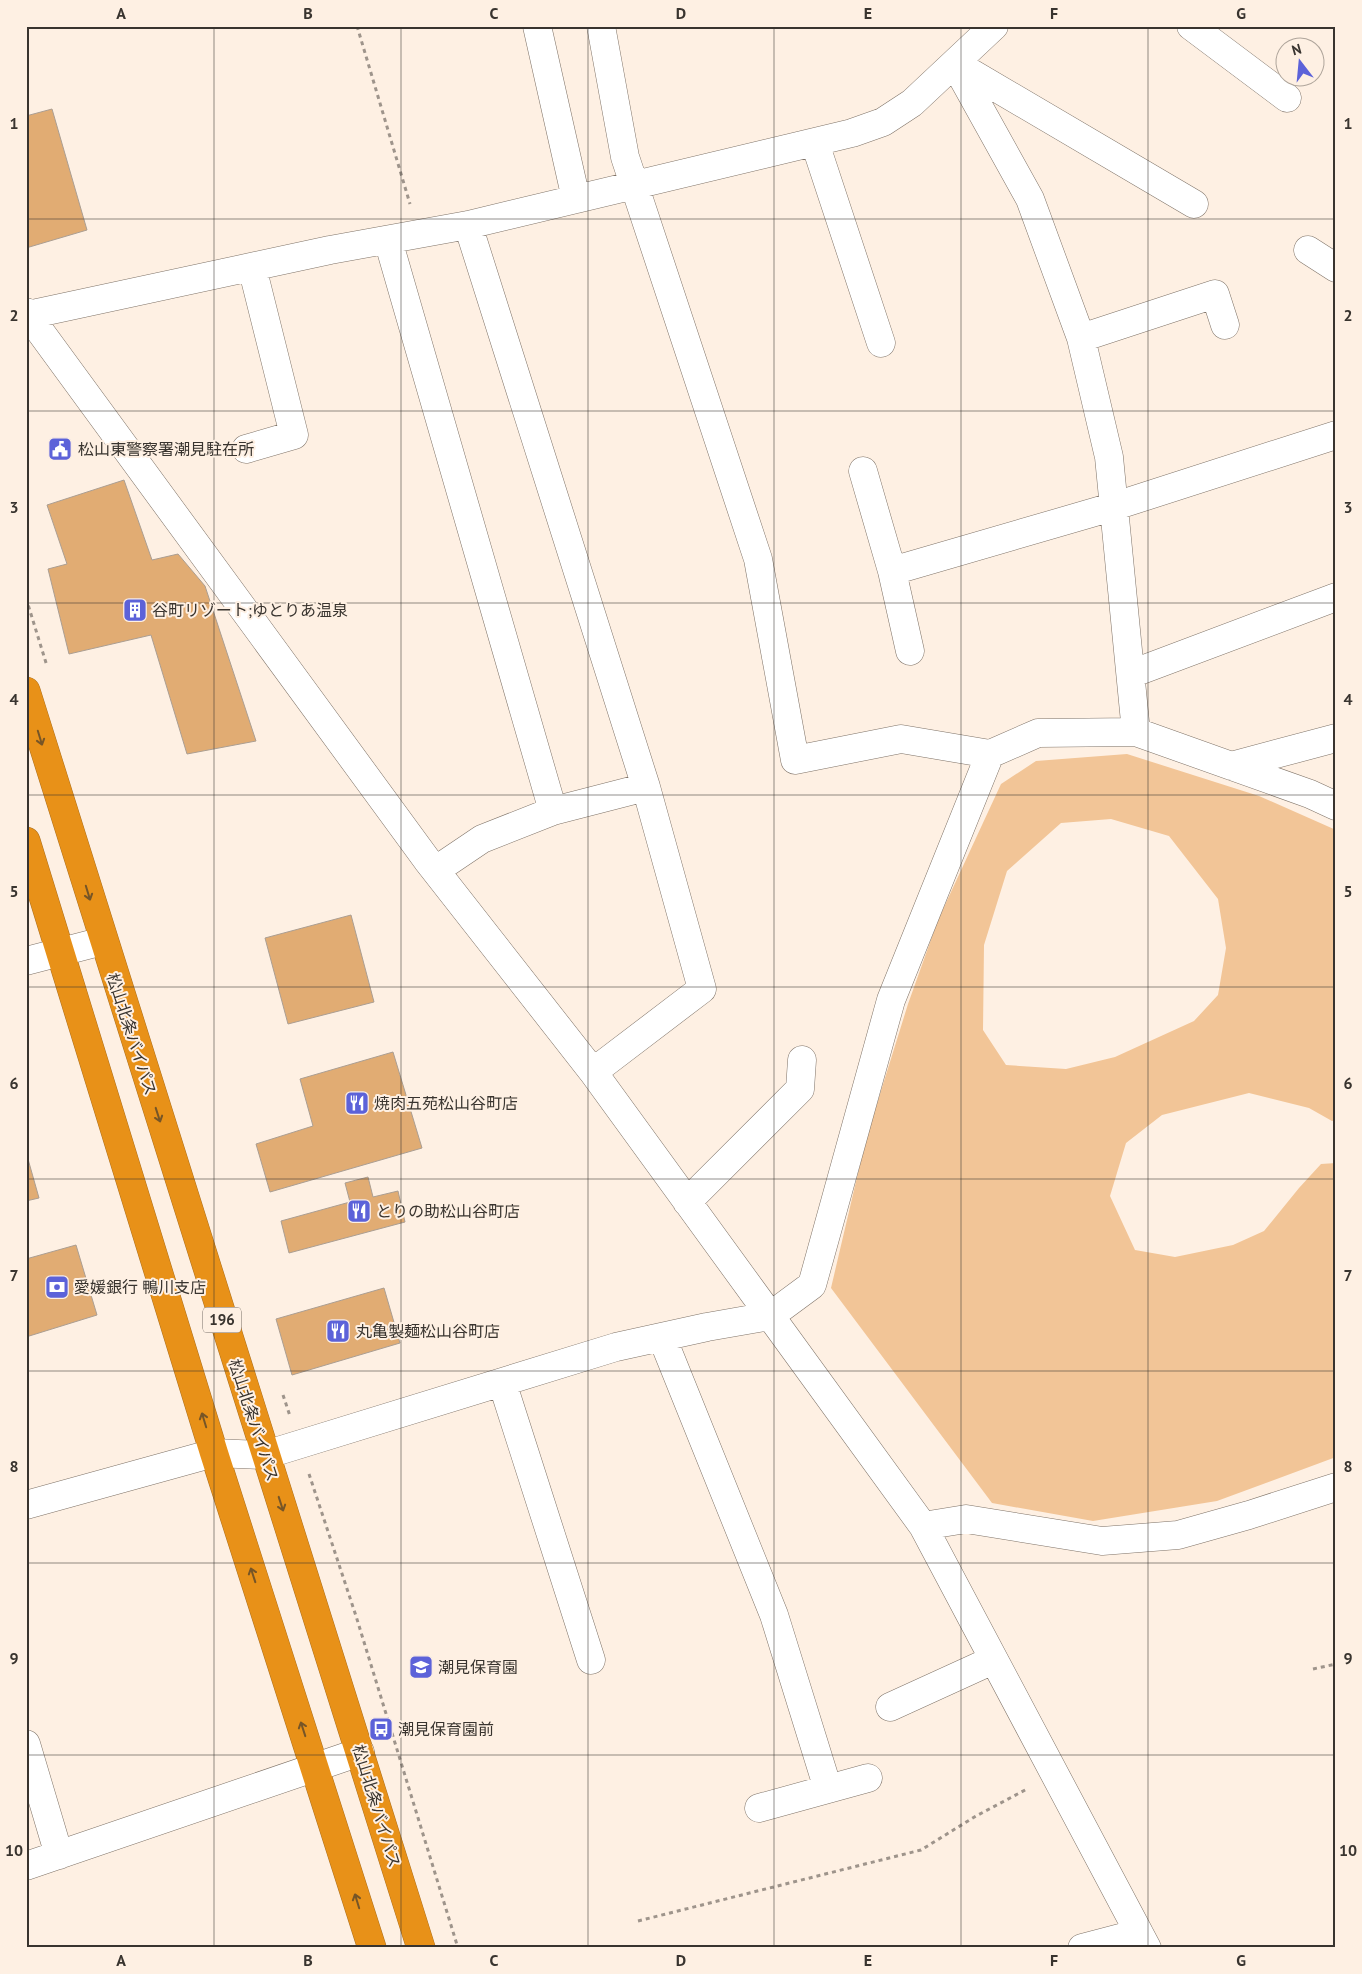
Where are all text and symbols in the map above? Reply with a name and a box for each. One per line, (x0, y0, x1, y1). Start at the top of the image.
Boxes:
text: A (116, 3, 126, 23)
text: B (303, 3, 313, 23)
text: C (490, 3, 499, 23)
text: D (676, 3, 686, 23)
text: E (864, 3, 872, 23)
text: F (1050, 3, 1058, 23)
text: G (1236, 3, 1246, 23)
north arrow (1274, 38, 1324, 88)
text: N (1290, 40, 1303, 59)
text: 1 (9, 113, 19, 133)
text: 1 (1343, 113, 1353, 133)
text: 2 (9, 305, 19, 325)
text: 2 (1343, 305, 1353, 325)
public building icon: 松山東警察署潮見駐在所 (47, 436, 73, 462)
place label: 松山東警察署潮見駐在所 (78, 439, 254, 459)
text: 3 (9, 497, 19, 517)
text: 3 (1343, 497, 1353, 517)
building icon: 谷町リゾート;ゆとりあ温泉 (122, 597, 148, 623)
place label: 谷町リゾート;ゆとりあ温泉 (152, 600, 348, 620)
text: 4 (9, 689, 19, 709)
text: 4 (1343, 689, 1353, 709)
one-way arrow (36, 730, 46, 746)
text: 5 (9, 881, 19, 901)
text: 5 (1343, 881, 1353, 901)
one-way arrow (84, 885, 94, 901)
street label: 松山北条バイパス (103, 970, 161, 1098)
text: 6 (9, 1073, 19, 1093)
text: 6 (1343, 1073, 1353, 1093)
restaurant icon: 焼肉五苑松山谷町店 (344, 1090, 370, 1116)
place label: 焼肉五苑松山谷町店 (374, 1093, 518, 1113)
one-way arrow (154, 1107, 163, 1123)
restaurant icon: とりの助松山谷町店 (346, 1198, 372, 1224)
place label: とりの助松山谷町店 (376, 1201, 520, 1221)
text: 7 (9, 1265, 19, 1285)
text: 7 (1343, 1265, 1353, 1285)
bank icon: 愛媛銀行 鴨川支店 (44, 1274, 70, 1300)
place label: 愛媛銀行 鴨川支店 (74, 1277, 206, 1297)
road number: 196 (203, 1308, 241, 1332)
restaurant icon: 丸亀製麺松山谷町店 (325, 1318, 351, 1344)
place label: 丸亀製麺松山谷町店 (356, 1321, 500, 1341)
street label: 松山北条バイパス (225, 1356, 283, 1484)
one-way arrow (198, 1412, 208, 1428)
text: 8 (9, 1456, 19, 1476)
text: 8 (1343, 1456, 1353, 1476)
one-way arrow (276, 1495, 286, 1511)
one-way arrow (248, 1567, 258, 1583)
text: 9 (9, 1648, 19, 1668)
text: 9 (1343, 1648, 1353, 1668)
school or university icon: 潮見保育園 (408, 1654, 434, 1680)
place label: 潮見保育園 (438, 1657, 518, 1677)
bus stop icon: 潮見保育園前 (368, 1716, 394, 1742)
place label: 潮見保育園前 (398, 1719, 494, 1739)
one-way arrow (298, 1722, 307, 1738)
street label: 松山北条バイパス (349, 1742, 405, 1870)
text: 10 (5, 1840, 23, 1860)
text: 10 (1339, 1840, 1357, 1860)
one-way arrow (352, 1894, 361, 1910)
text: A (116, 1950, 126, 1970)
text: B (303, 1950, 313, 1970)
text: C (490, 1950, 499, 1970)
text: D (676, 1950, 686, 1970)
text: E (864, 1950, 872, 1970)
text: F (1050, 1950, 1058, 1970)
text: G (1236, 1950, 1246, 1970)

